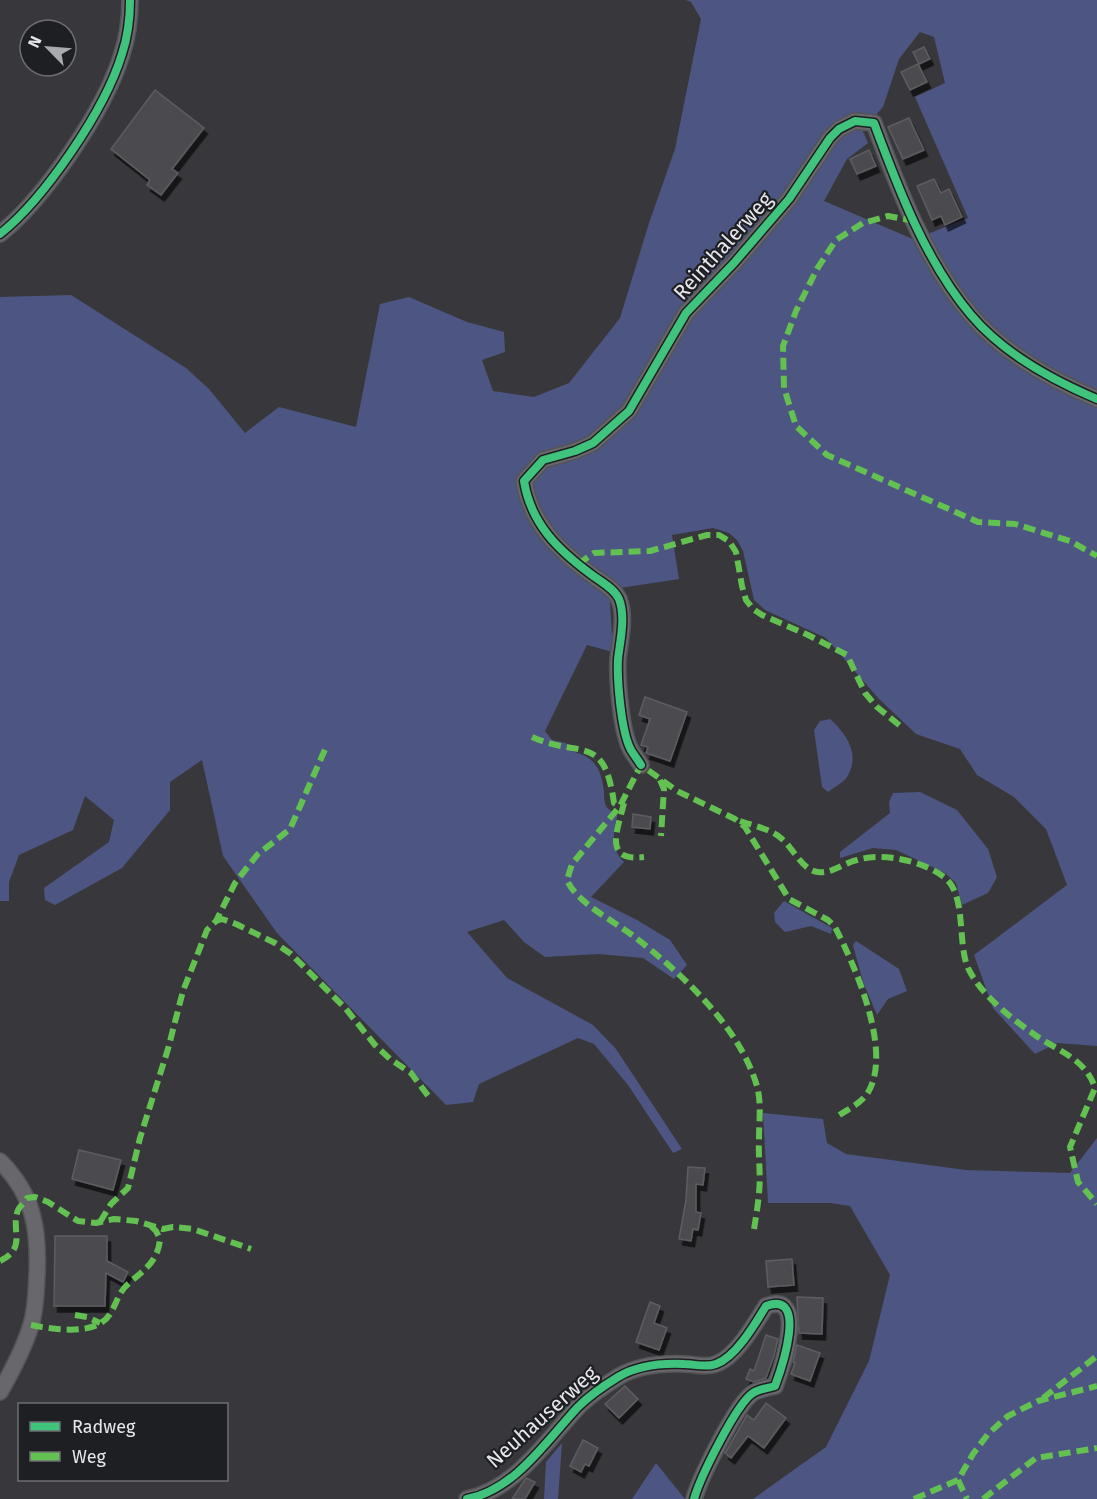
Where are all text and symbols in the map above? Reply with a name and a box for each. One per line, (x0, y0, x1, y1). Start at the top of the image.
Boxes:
north arrow (18, 18, 78, 78)
text: N (24, 33, 46, 51)
street label: Reinthalerweg (668, 187, 778, 305)
street label: Neuhauserweg (481, 1360, 603, 1474)
legend (18, 1403, 228, 1481)
text: Radweg (72, 1416, 136, 1438)
text: Weg (72, 1446, 106, 1468)

